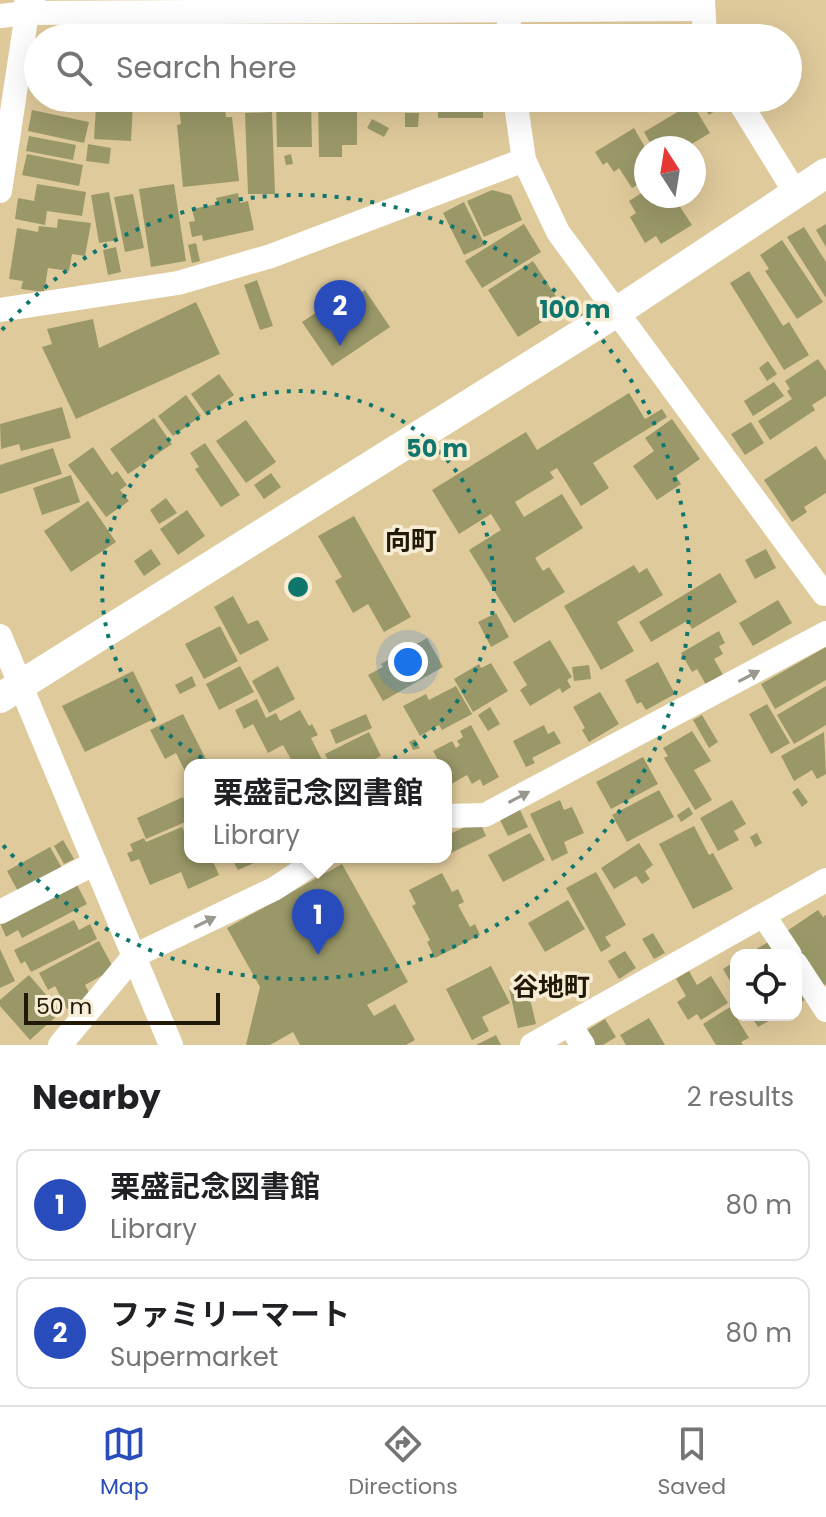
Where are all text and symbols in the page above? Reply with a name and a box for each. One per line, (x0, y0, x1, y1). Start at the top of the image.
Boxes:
search box (24, 24, 802, 112)
icon: search (52, 46, 96, 90)
text: Search here (116, 46, 297, 89)
north arrow (634, 136, 706, 208)
pin: 2 (314, 280, 366, 346)
text: 100 m (540, 293, 610, 326)
text: 50 m (406, 432, 468, 465)
district label: 向町 (385, 523, 437, 559)
centre of rings (284, 573, 312, 601)
your location (388, 642, 428, 682)
one-way arrow (738, 669, 761, 682)
popup (184, 759, 452, 863)
text: 栗盛記念図書館 (213, 771, 423, 814)
one-way arrow (508, 790, 531, 803)
text: Library (213, 817, 300, 853)
pin: 1 (292, 889, 344, 955)
one-way arrow (193, 915, 216, 929)
map controls (730, 949, 802, 1021)
button: locate (730, 949, 802, 1021)
district label: 谷地町 (512, 969, 590, 1005)
scale bar (24, 989, 220, 1025)
text: 50 m (36, 991, 92, 1022)
text: Nearby (32, 1073, 161, 1121)
text: 2 results (687, 1079, 794, 1115)
text: 栗盛記念図書館 (110, 1165, 320, 1208)
text: 1 (55, 1187, 65, 1223)
text: 80 m (726, 1187, 792, 1223)
text: Library (110, 1211, 197, 1247)
text: ファミリーマート (110, 1293, 350, 1336)
text: 2 (53, 1315, 67, 1351)
text: 80 m (726, 1315, 792, 1351)
text: Supermarket (110, 1339, 278, 1375)
tab: Map (100, 1422, 149, 1503)
tab: Directions (348, 1422, 458, 1503)
tab: Saved (657, 1422, 726, 1503)

